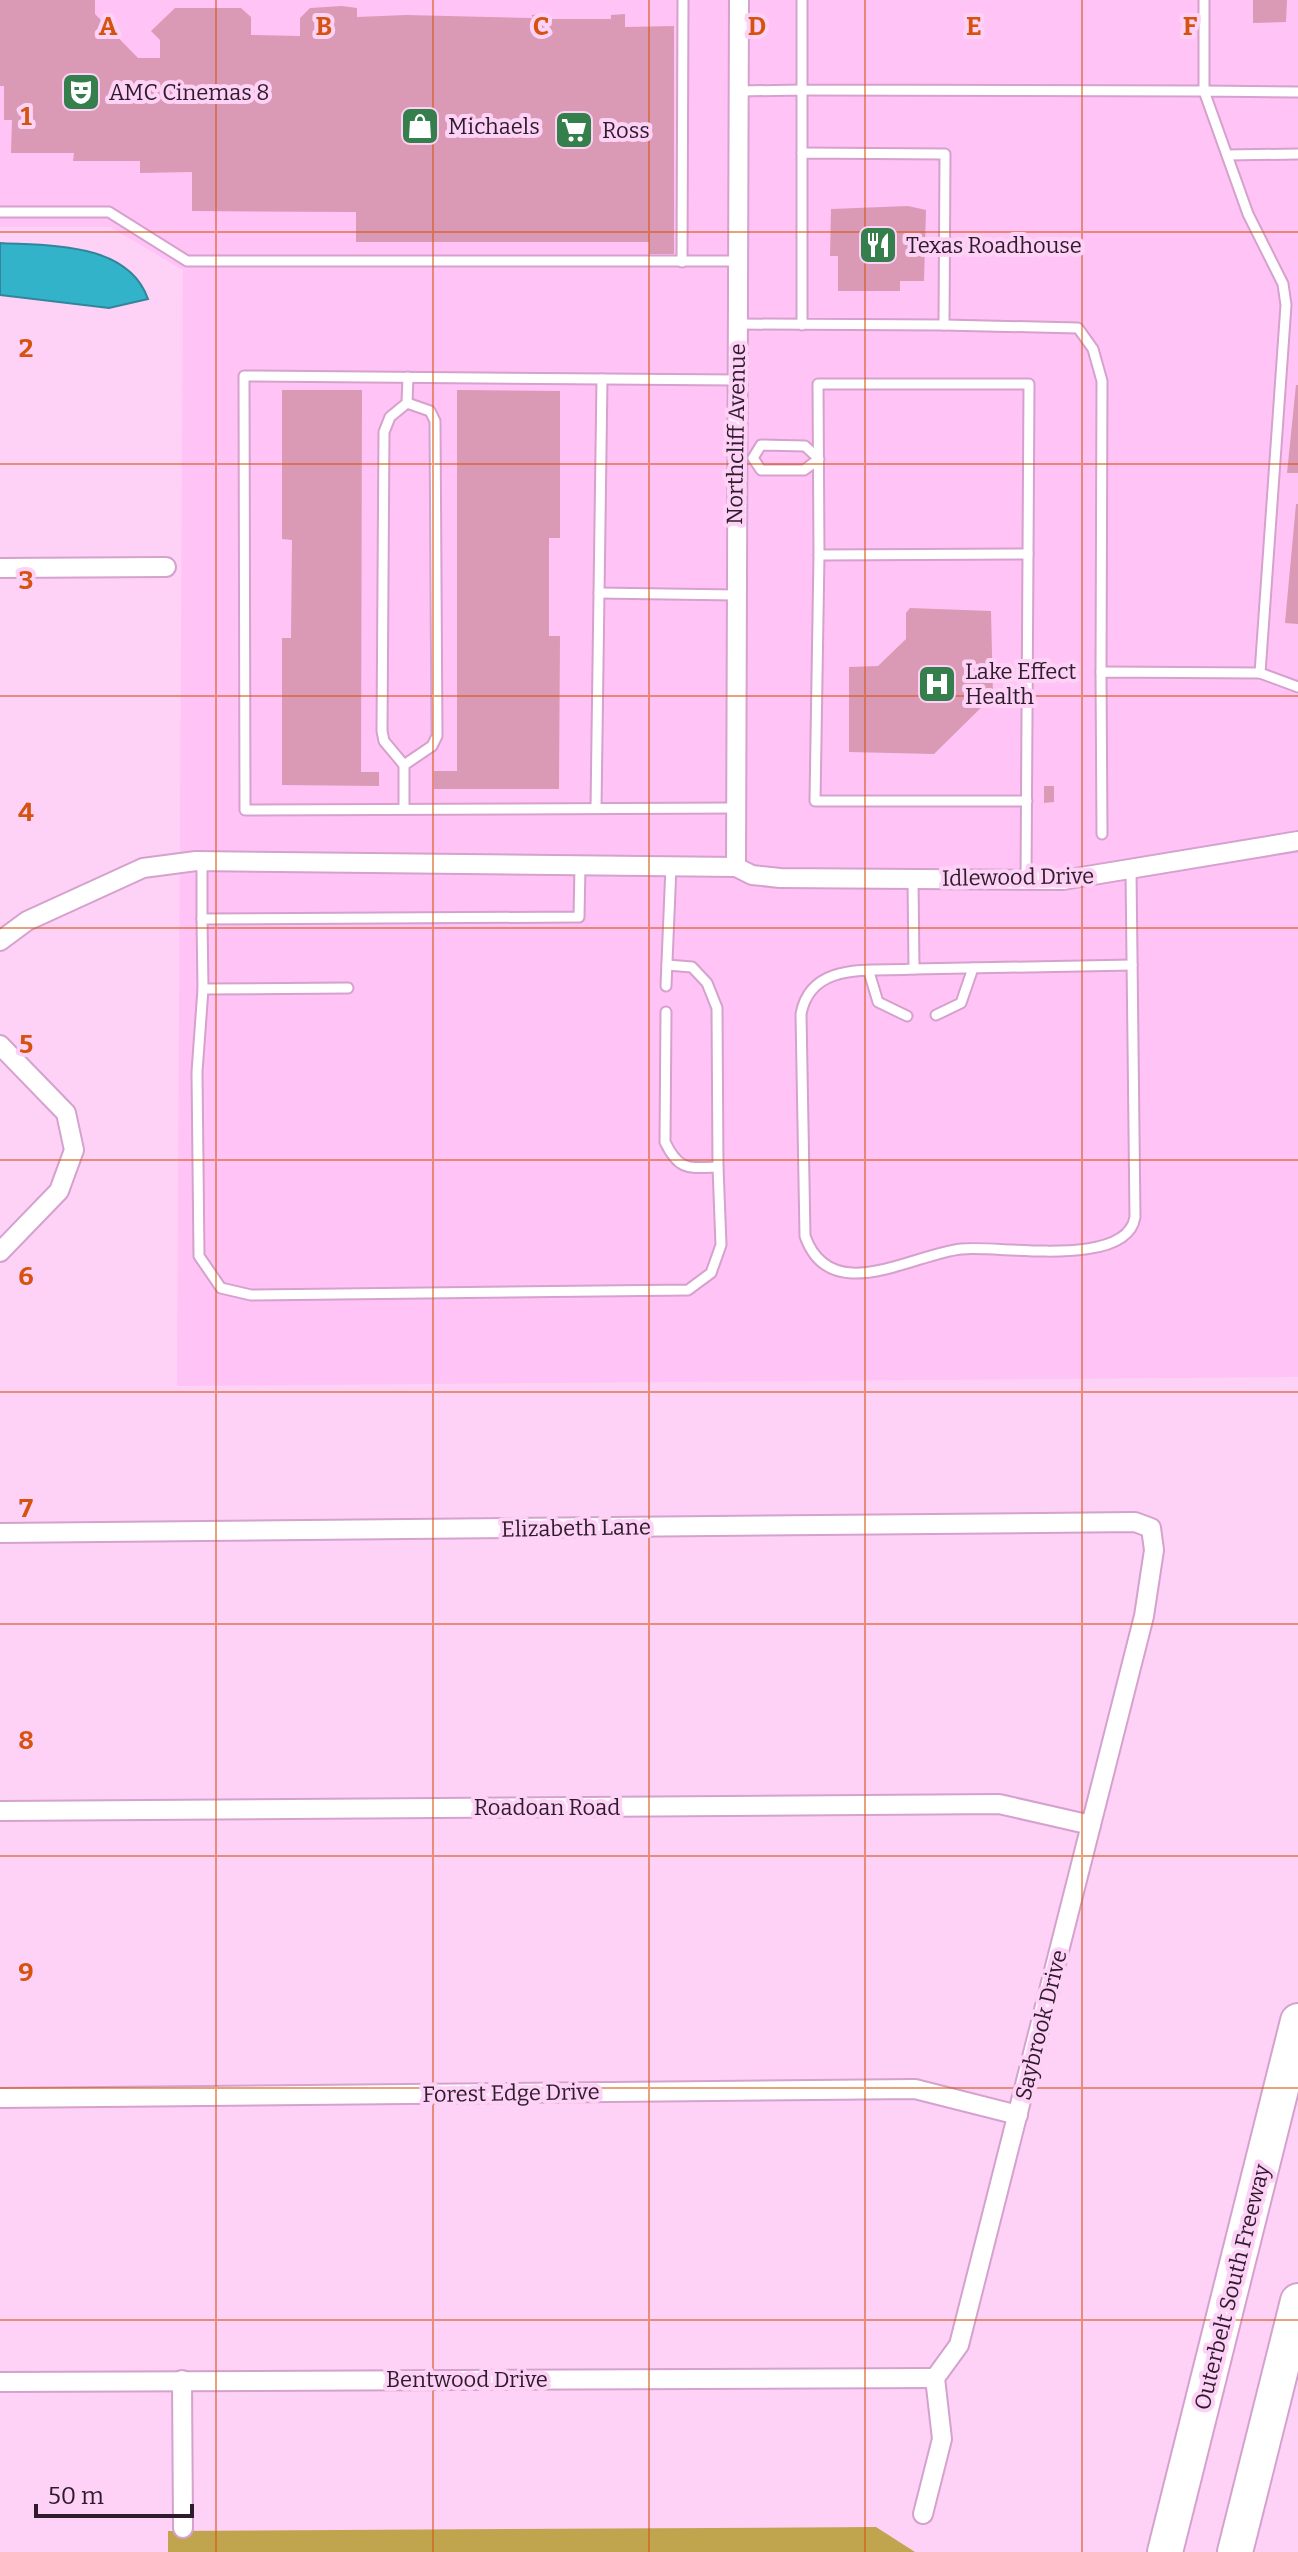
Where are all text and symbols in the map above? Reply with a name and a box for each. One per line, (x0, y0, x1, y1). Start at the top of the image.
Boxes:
text: A (99, 11, 118, 42)
text: B (316, 11, 332, 42)
text: C (533, 11, 549, 42)
text: D (748, 11, 766, 42)
text: E (966, 11, 982, 42)
text: F (1183, 11, 1198, 42)
theatre icon: AMC Cinemas 8 (60, 71, 102, 113)
place label: AMC Cinemas 8 (109, 79, 269, 106)
text: 1 (20, 101, 32, 132)
shop icon: Michaels (399, 105, 441, 147)
supermarket icon: Ross (553, 109, 595, 151)
place label: Michaels (448, 113, 540, 140)
place label: Ross (602, 117, 650, 144)
restaurant icon: Texas Roadhouse (857, 224, 899, 266)
place label: Texas Roadhouse (906, 232, 1082, 259)
text: 2 (19, 333, 33, 364)
street label: Northcliff Avenue (721, 343, 751, 525)
text: 3 (19, 565, 33, 596)
place label: Lake Effect Health (965, 658, 1076, 710)
hospital icon: Lake Effect Health (916, 663, 958, 705)
text: 4 (18, 797, 34, 828)
street label: Idlewood Drive (942, 862, 1094, 892)
text: 5 (19, 1029, 33, 1060)
text: 6 (18, 1261, 34, 1292)
text: 7 (19, 1493, 33, 1524)
street label: Elizabeth Lane (501, 1513, 651, 1543)
text: 8 (18, 1725, 34, 1756)
street label: Roadoan Road (474, 1794, 620, 1821)
street label: Saybrook Drive (1009, 1947, 1073, 2103)
text: 9 (18, 1957, 34, 1988)
street label: Forest Edge Drive (422, 2078, 600, 2108)
street label: Outerbelt South Freeway (1188, 2161, 1276, 2413)
street label: Bentwood Drive (386, 2366, 548, 2393)
scale bar (36, 2468, 192, 2518)
text: 50 m (48, 2482, 104, 2510)

